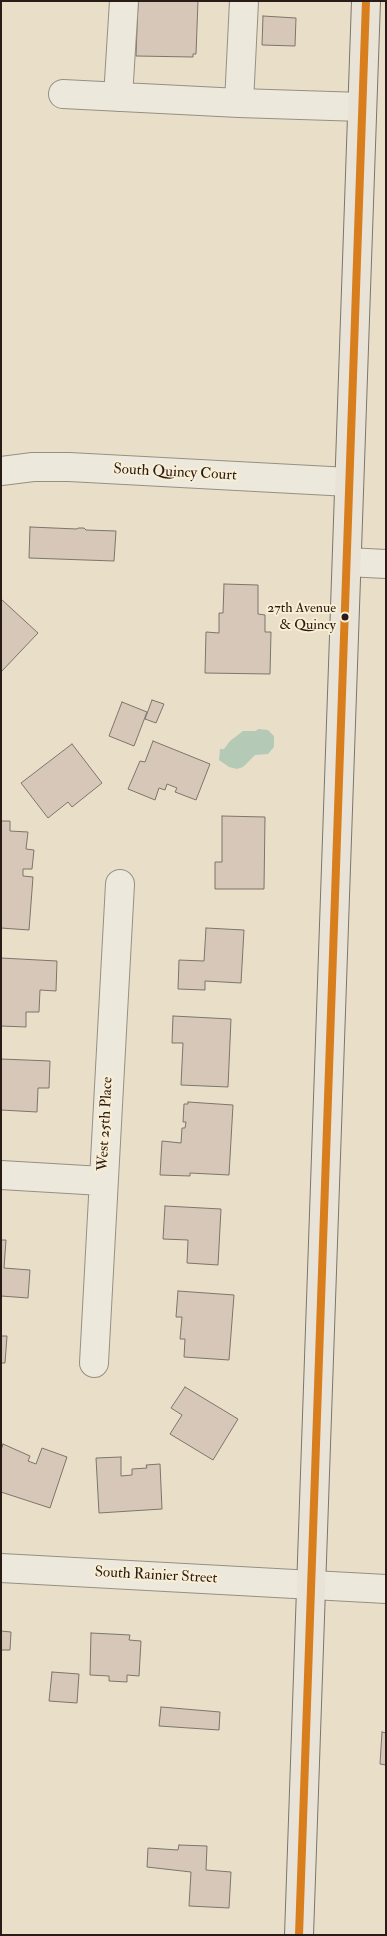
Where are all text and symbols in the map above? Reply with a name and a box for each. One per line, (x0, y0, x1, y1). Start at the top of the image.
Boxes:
street label: South Quincy Court (113, 461, 237, 485)
place label: 27th Avenue & Quincy (267, 601, 336, 634)
marker: 27th Avenue & Quincy (340, 612, 350, 622)
street label: West 25th Place (95, 1076, 117, 1172)
street label: South Rainier Street (94, 1564, 218, 1588)

